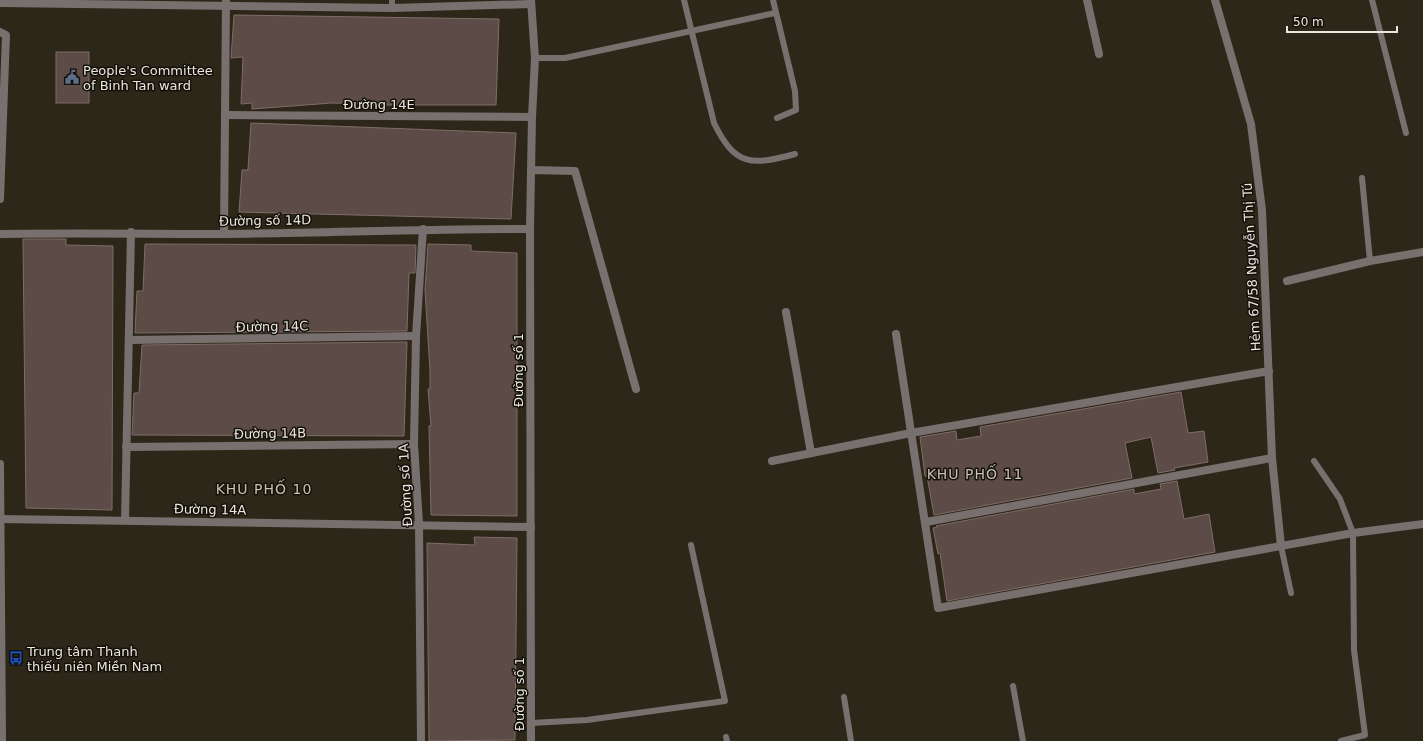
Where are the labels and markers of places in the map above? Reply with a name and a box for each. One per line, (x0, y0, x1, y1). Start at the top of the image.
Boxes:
place label: People's Committee of Binh Tan ward (83, 63, 213, 93)
public building icon: People's Committee of Binh Tan ward (64, 69, 80, 85)
place label: Trung tâm Thanh thiếu niên Miền Nam (26, 644, 162, 674)
bus stop icon: Trung tâm Thanh thiếu niên Miền Nam (8, 650, 24, 666)

